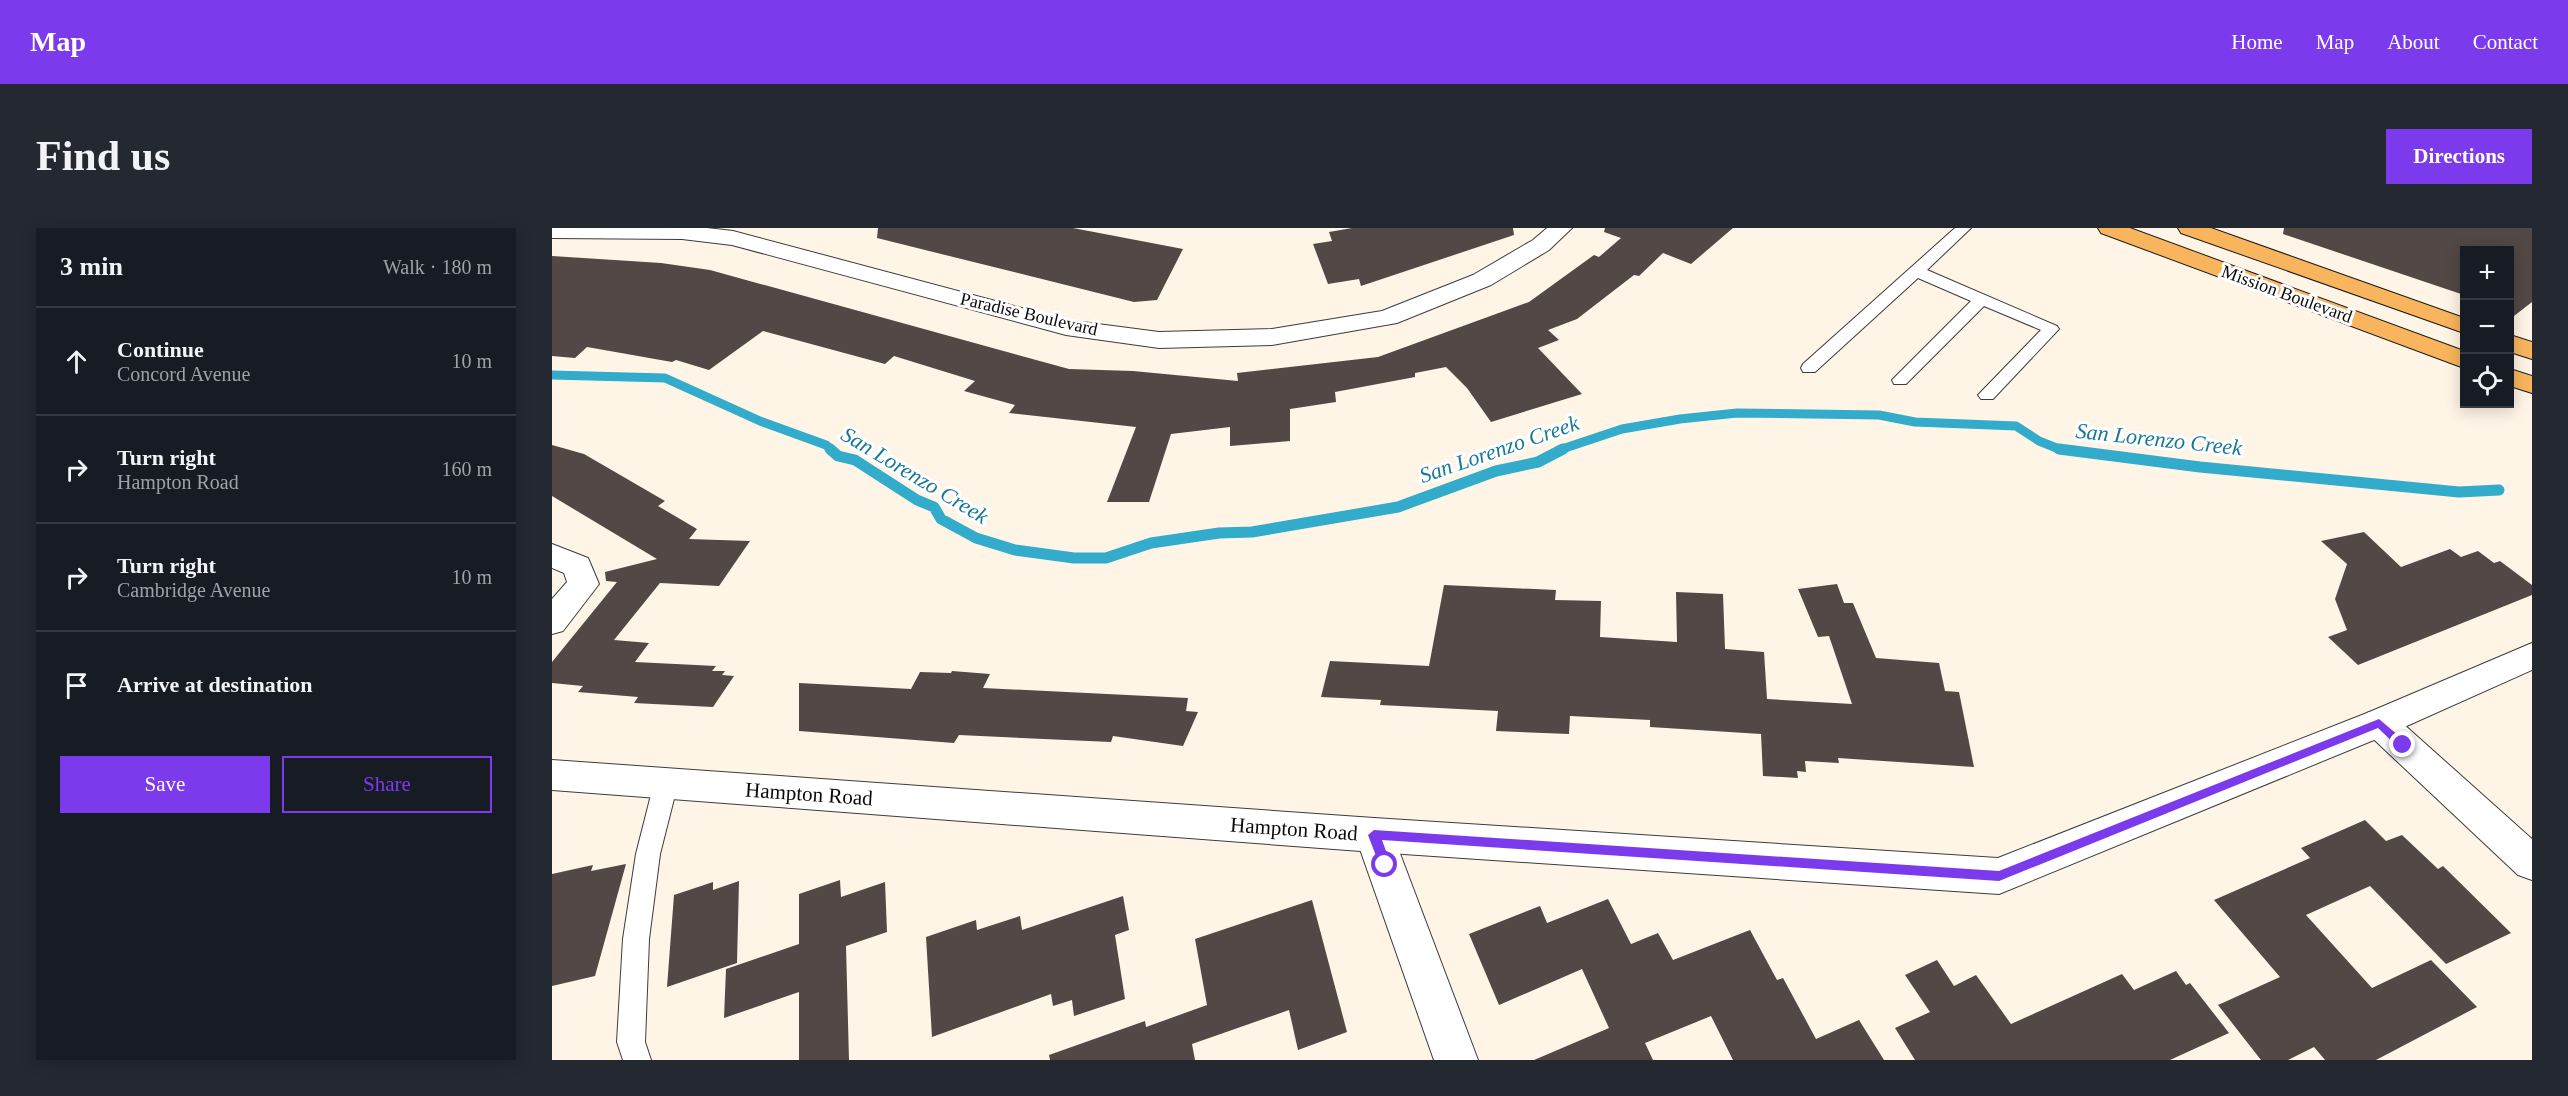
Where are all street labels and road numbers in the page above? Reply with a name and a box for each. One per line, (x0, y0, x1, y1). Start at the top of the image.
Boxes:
street label: Mission Boulevard (2219, 261, 2355, 327)
street label: Paradise Boulevard (958, 288, 1100, 340)
street label: Hampton Road (744, 778, 874, 810)
street label: Hampton Road (1229, 813, 1359, 845)

